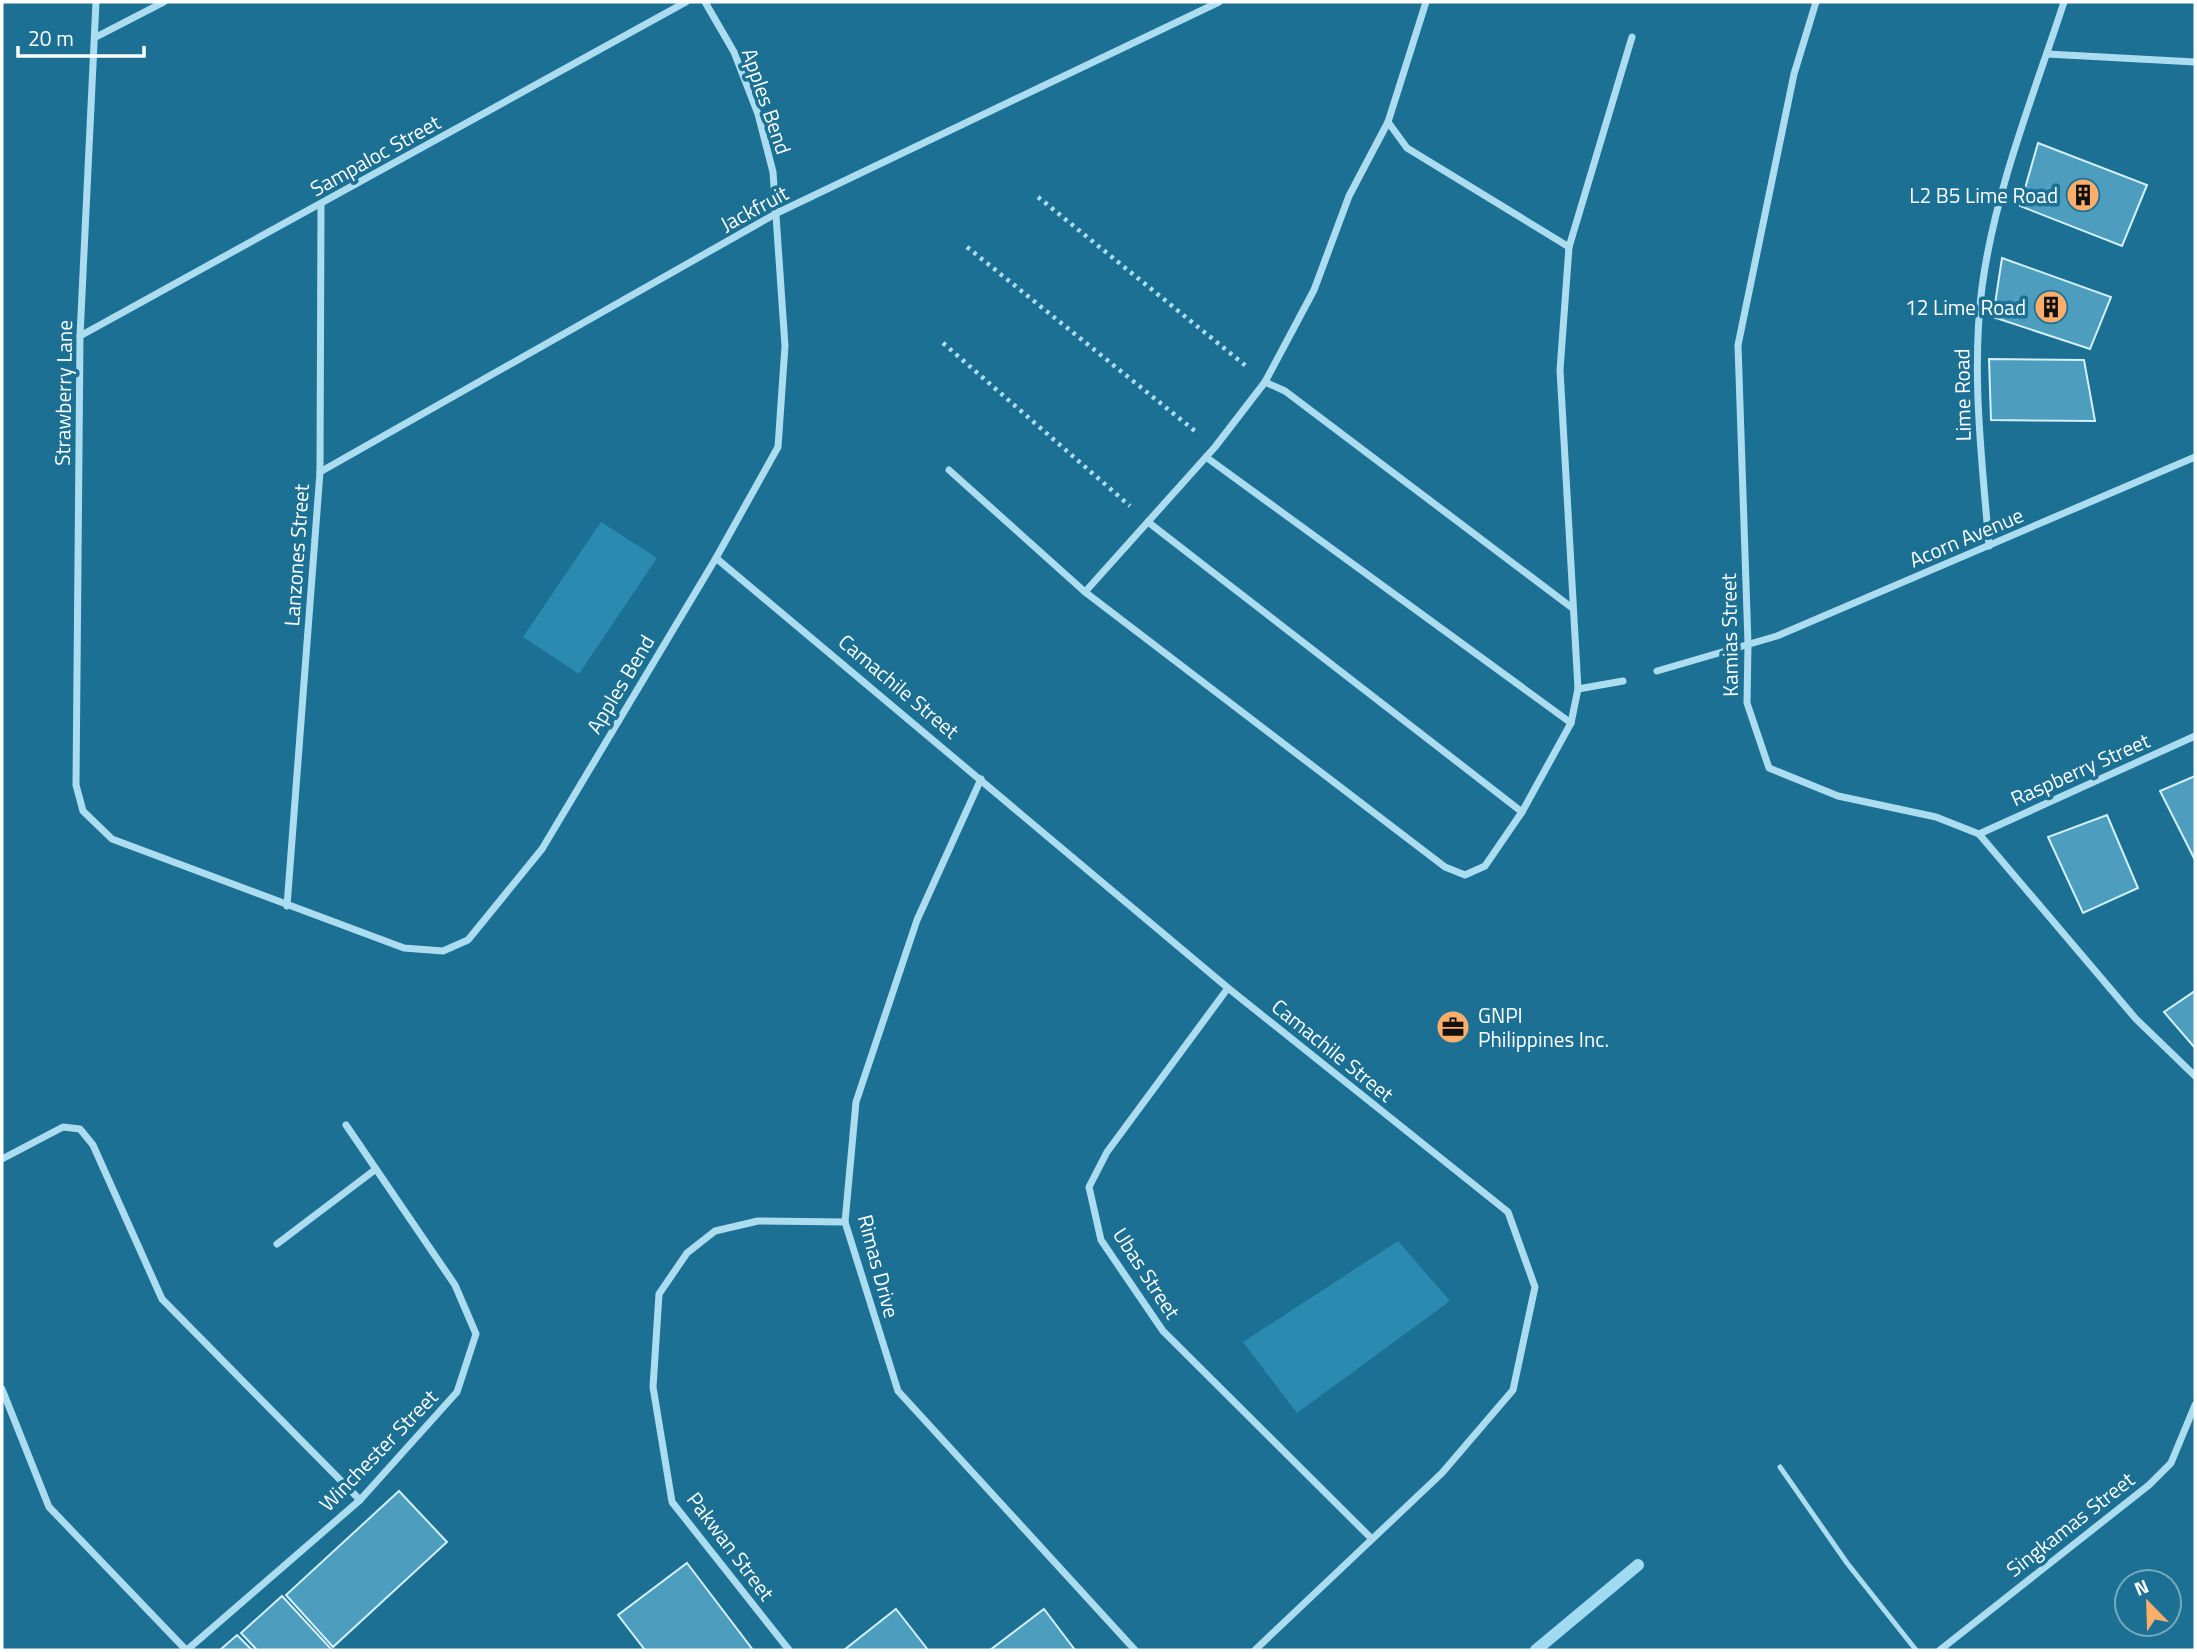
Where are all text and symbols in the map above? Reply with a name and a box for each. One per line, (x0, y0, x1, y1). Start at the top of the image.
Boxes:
scale bar (18, 14, 144, 58)
text: 20 m (28, 22, 74, 54)
street label: Apples Bend (734, 44, 800, 158)
street label: Sampaloc Street (304, 106, 447, 204)
street label: Jackfruit (714, 176, 794, 239)
building icon: L2 B5 Lime Road (2064, 176, 2102, 214)
place label: L2 B5 Lime Road (1909, 179, 2058, 211)
building icon: 12 Lime Road (2032, 288, 2070, 326)
place label: 12 Lime Road (1905, 291, 2026, 323)
street label: Strawberry Lane (46, 320, 80, 466)
street label: Lime Road (1945, 348, 1979, 442)
street label: Lanzones Street (275, 482, 317, 627)
street label: Acorn Avenue (1904, 499, 2028, 575)
street label: Kamias Street (1712, 572, 1746, 697)
street label: Camachile Street (832, 626, 967, 747)
street label: Apples Bend (578, 628, 662, 740)
street label: Raspberry Street (2005, 724, 2155, 814)
street label: Camachile Street (1265, 991, 1402, 1110)
place label: GNPI Philippines Inc. (1478, 999, 1609, 1055)
office icon: GNPI Philippines Inc. (1434, 1008, 1472, 1046)
street label: Rimas Drive (850, 1211, 908, 1321)
street label: Ubas Street (1105, 1221, 1189, 1326)
street label: Winchester Street (311, 1381, 445, 1518)
street label: Singkamas Street (1999, 1463, 2141, 1584)
street label: Pakwan Street (679, 1485, 783, 1608)
north arrow (2113, 1568, 2183, 1638)
text: N (2129, 1571, 2153, 1603)

